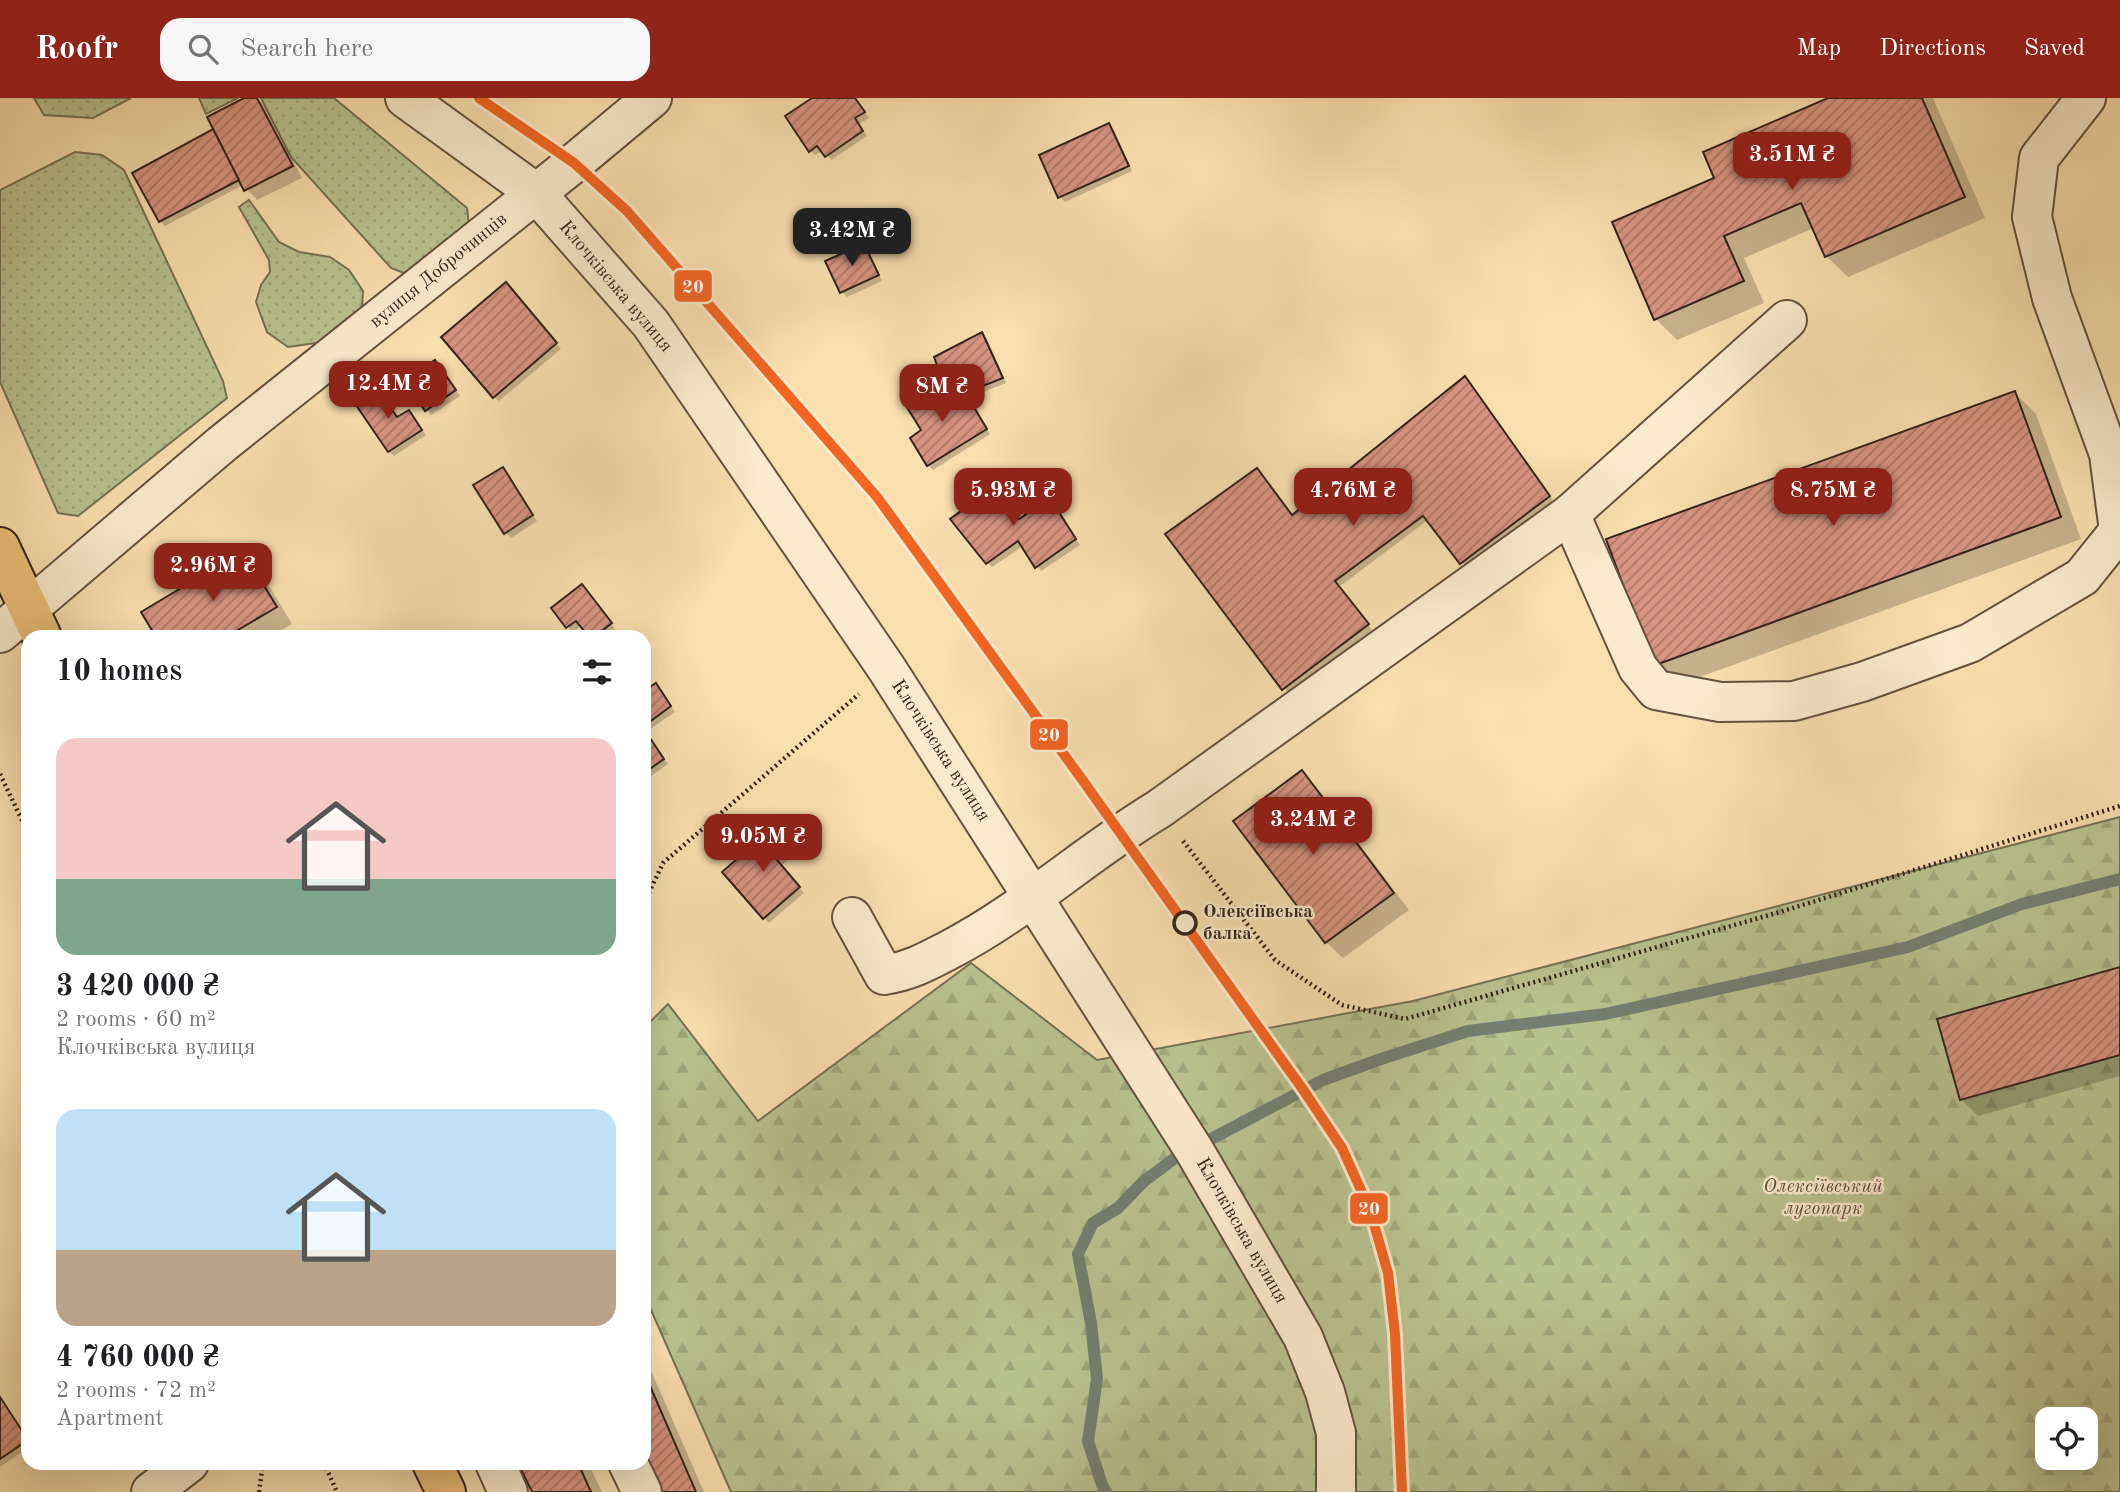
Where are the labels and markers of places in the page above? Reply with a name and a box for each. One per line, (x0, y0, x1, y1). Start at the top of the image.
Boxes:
pin: 3.51M ₴ (1727, 132, 1857, 192)
pin: 3.42M ₴ (787, 208, 917, 268)
pin: 12.4M ₴ (323, 362, 453, 421)
pin: 8M ₴ (901, 364, 983, 424)
pin: 5.93M ₴ (948, 468, 1078, 528)
pin: 4.76M ₴ (1288, 468, 1418, 528)
pin: 8.75M ₴ (1768, 468, 1898, 528)
pin: 2.96M ₴ (148, 544, 278, 603)
pin: 3.24M ₴ (1248, 798, 1378, 857)
pin: 9.05M ₴ (698, 814, 828, 874)
place label: Олексіївська балка (1203, 903, 1313, 944)
marker: Олексіївська балка (1173, 911, 1197, 935)

